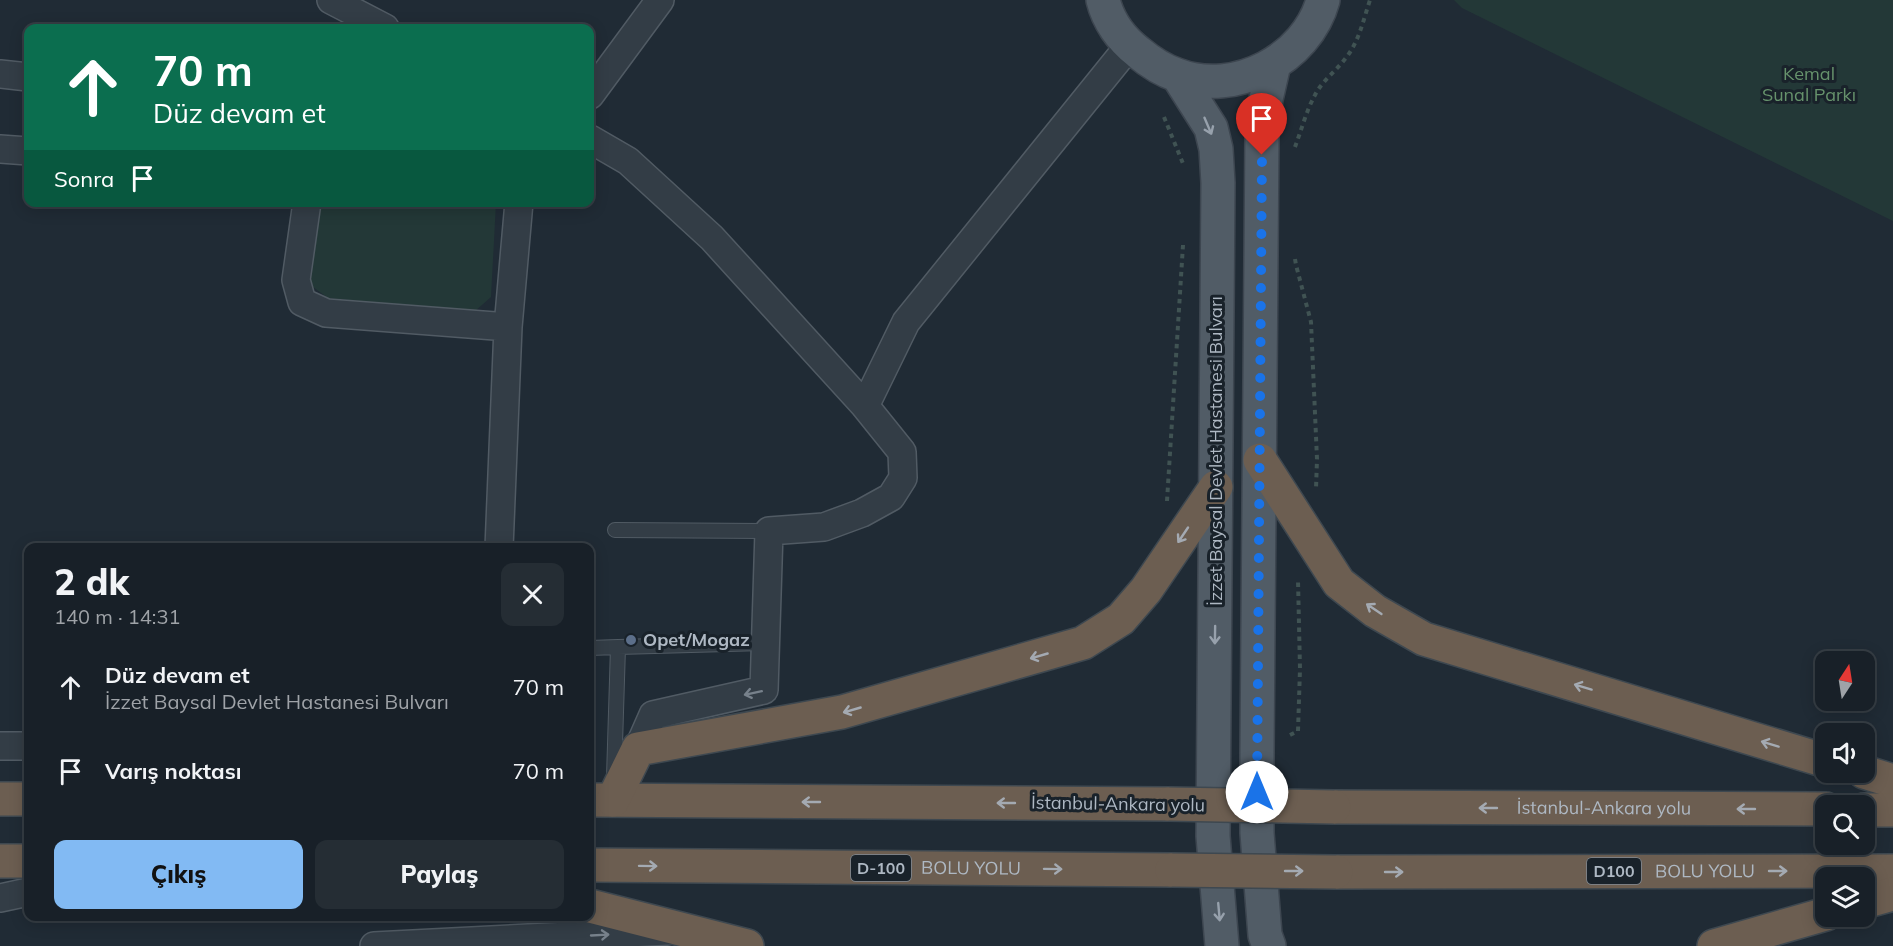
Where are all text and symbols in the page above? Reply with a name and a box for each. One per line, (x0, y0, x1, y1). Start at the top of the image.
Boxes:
text: 70 m (153, 44, 253, 97)
icon: ahead (54, 48, 132, 126)
park label: Kemal Sunal Parkı (1762, 62, 1856, 106)
pin (1236, 93, 1287, 155)
text: Düz devam et (153, 96, 326, 130)
icon: arrive (1245, 102, 1278, 135)
one-way arrow (1203, 116, 1214, 135)
icon: arrive (126, 162, 159, 195)
text: Sonra (54, 165, 114, 193)
street label: İzzet Baysal Devlet Hastanesi Bulvarı (1204, 296, 1227, 606)
one-way arrow (1177, 526, 1189, 543)
text: 2 dk (54, 559, 129, 604)
button: close (501, 563, 564, 626)
one-way arrow (1366, 603, 1383, 615)
text: 140 m · 14:31 (54, 604, 180, 629)
one-way arrow (1209, 624, 1221, 644)
place label: Opet/Mogaz (643, 628, 750, 651)
marker: Opet/Mogaz (624, 633, 638, 647)
one-way arrow (1030, 650, 1049, 662)
north arrow (1815, 651, 1875, 711)
map controls (1815, 651, 1875, 927)
text: Düz devam et (105, 661, 250, 689)
icon: ahead (54, 671, 87, 704)
text: 70 m (513, 673, 564, 701)
one-way arrow (1574, 681, 1593, 692)
one-way arrow (744, 688, 763, 699)
text: İzzet Baysal Devlet Hastanesi Bulvarı (105, 689, 449, 714)
one-way arrow (843, 704, 862, 716)
button: sound (1815, 723, 1875, 783)
one-way arrow (1760, 738, 1779, 749)
icon: arrive (54, 755, 87, 788)
text: Varış noktası (105, 757, 241, 785)
text: 70 m (513, 757, 564, 785)
position arrow (1225, 760, 1289, 824)
street label: İstanbul-Ankara yolu (1031, 790, 1205, 817)
button: search (1815, 795, 1875, 855)
one-way arrow (801, 796, 821, 808)
street label: İstanbul-Ankara yolu (1517, 796, 1691, 819)
one-way arrow (996, 797, 1016, 809)
one-way arrow (1479, 802, 1499, 814)
one-way arrow (1737, 803, 1757, 815)
button: Çıkış (54, 840, 303, 909)
button: Paylaş (315, 840, 564, 909)
road number: D-100 (851, 855, 911, 881)
street label: BOLU YOLU (921, 856, 1021, 880)
road number: D100 (1587, 858, 1641, 884)
street label: BOLU YOLU (1655, 859, 1755, 882)
one-way arrow (637, 860, 657, 871)
one-way arrow (1042, 863, 1062, 875)
one-way arrow (1283, 865, 1303, 877)
one-way arrow (1768, 865, 1788, 877)
one-way arrow (1384, 866, 1404, 878)
button: layers (1815, 867, 1875, 927)
one-way arrow (1214, 901, 1225, 921)
one-way arrow (590, 929, 610, 940)

